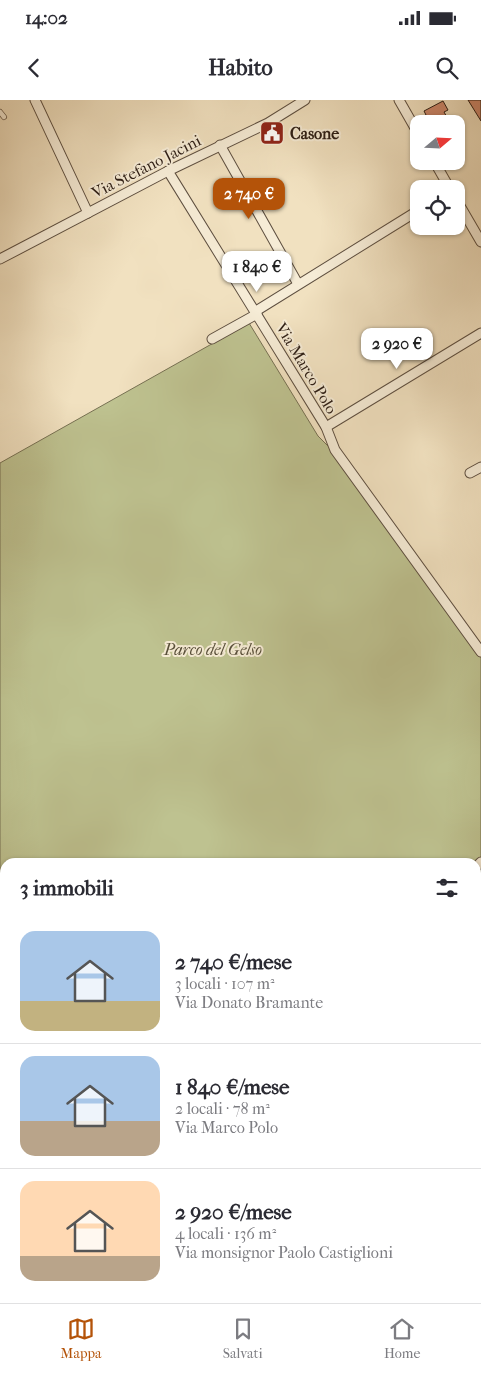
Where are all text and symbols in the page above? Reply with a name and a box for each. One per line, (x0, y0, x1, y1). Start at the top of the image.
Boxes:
text: 14:02 (25, 7, 68, 29)
icon: back (20, 54, 48, 82)
icon: search (433, 54, 461, 82)
text: Habito (208, 55, 273, 81)
north arrow (410, 115, 465, 170)
map controls (410, 115, 465, 235)
public building icon: Casone (259, 120, 285, 146)
place label: Casone (290, 124, 339, 143)
street label: Via Stefano Jacini (88, 131, 204, 203)
pin: 2 740 € (203, 178, 295, 220)
button: locate (410, 180, 465, 235)
text: 2 740 € (224, 184, 274, 203)
pin: 1 840 € (211, 250, 303, 293)
text: 1 840 € (233, 257, 281, 276)
street label: Via Marco Polo (271, 318, 341, 417)
pin: 2 920 € (351, 328, 443, 370)
text: 2 920 € (372, 334, 422, 353)
park label: Parco del Gelso (163, 640, 262, 659)
icon: filters (433, 874, 461, 902)
text: 3 immobili (20, 876, 114, 900)
text: 2 740 €/mese (175, 950, 292, 974)
icon: home (60, 951, 120, 1011)
text: 3 locali · 107 m² (175, 974, 275, 993)
text: Via Donato Bramante (175, 993, 323, 1012)
text: 1 840 €/mese (175, 1075, 289, 1099)
icon: home (60, 1076, 120, 1136)
text: 2 locali · 78 m² (175, 1099, 270, 1118)
text: Via Marco Polo (175, 1118, 278, 1137)
text: 2 920 €/mese (175, 1200, 292, 1224)
icon: home (60, 1201, 120, 1261)
text: 4 locali · 136 m² (175, 1224, 276, 1243)
text: Via monsignor Paolo Castiglioni (175, 1243, 393, 1262)
tab: Mappa (61, 1315, 102, 1362)
tab: Salvati (223, 1315, 263, 1362)
tab: Home (384, 1315, 420, 1362)

